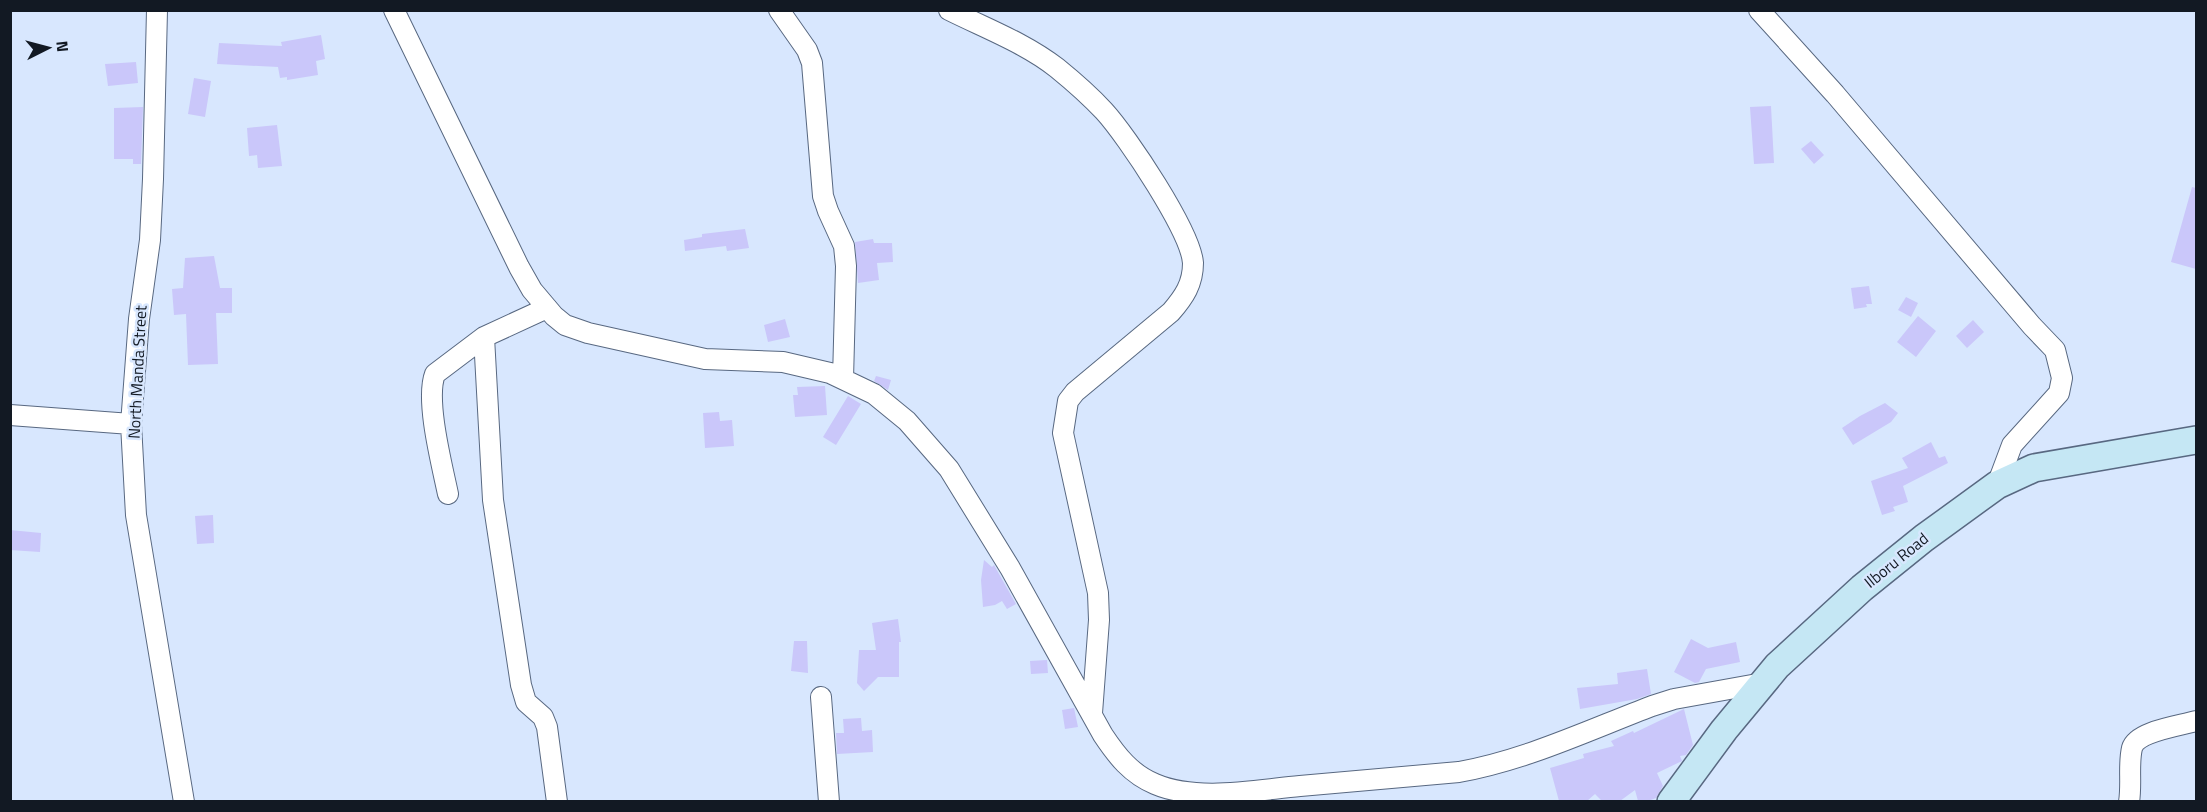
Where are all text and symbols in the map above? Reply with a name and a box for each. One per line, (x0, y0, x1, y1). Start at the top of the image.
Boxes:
north arrow (18, 18, 78, 78)
text: N (50, 40, 75, 53)
street label: North Manda Street (122, 304, 153, 439)
street label: Ilboru Road (1859, 527, 1933, 593)

